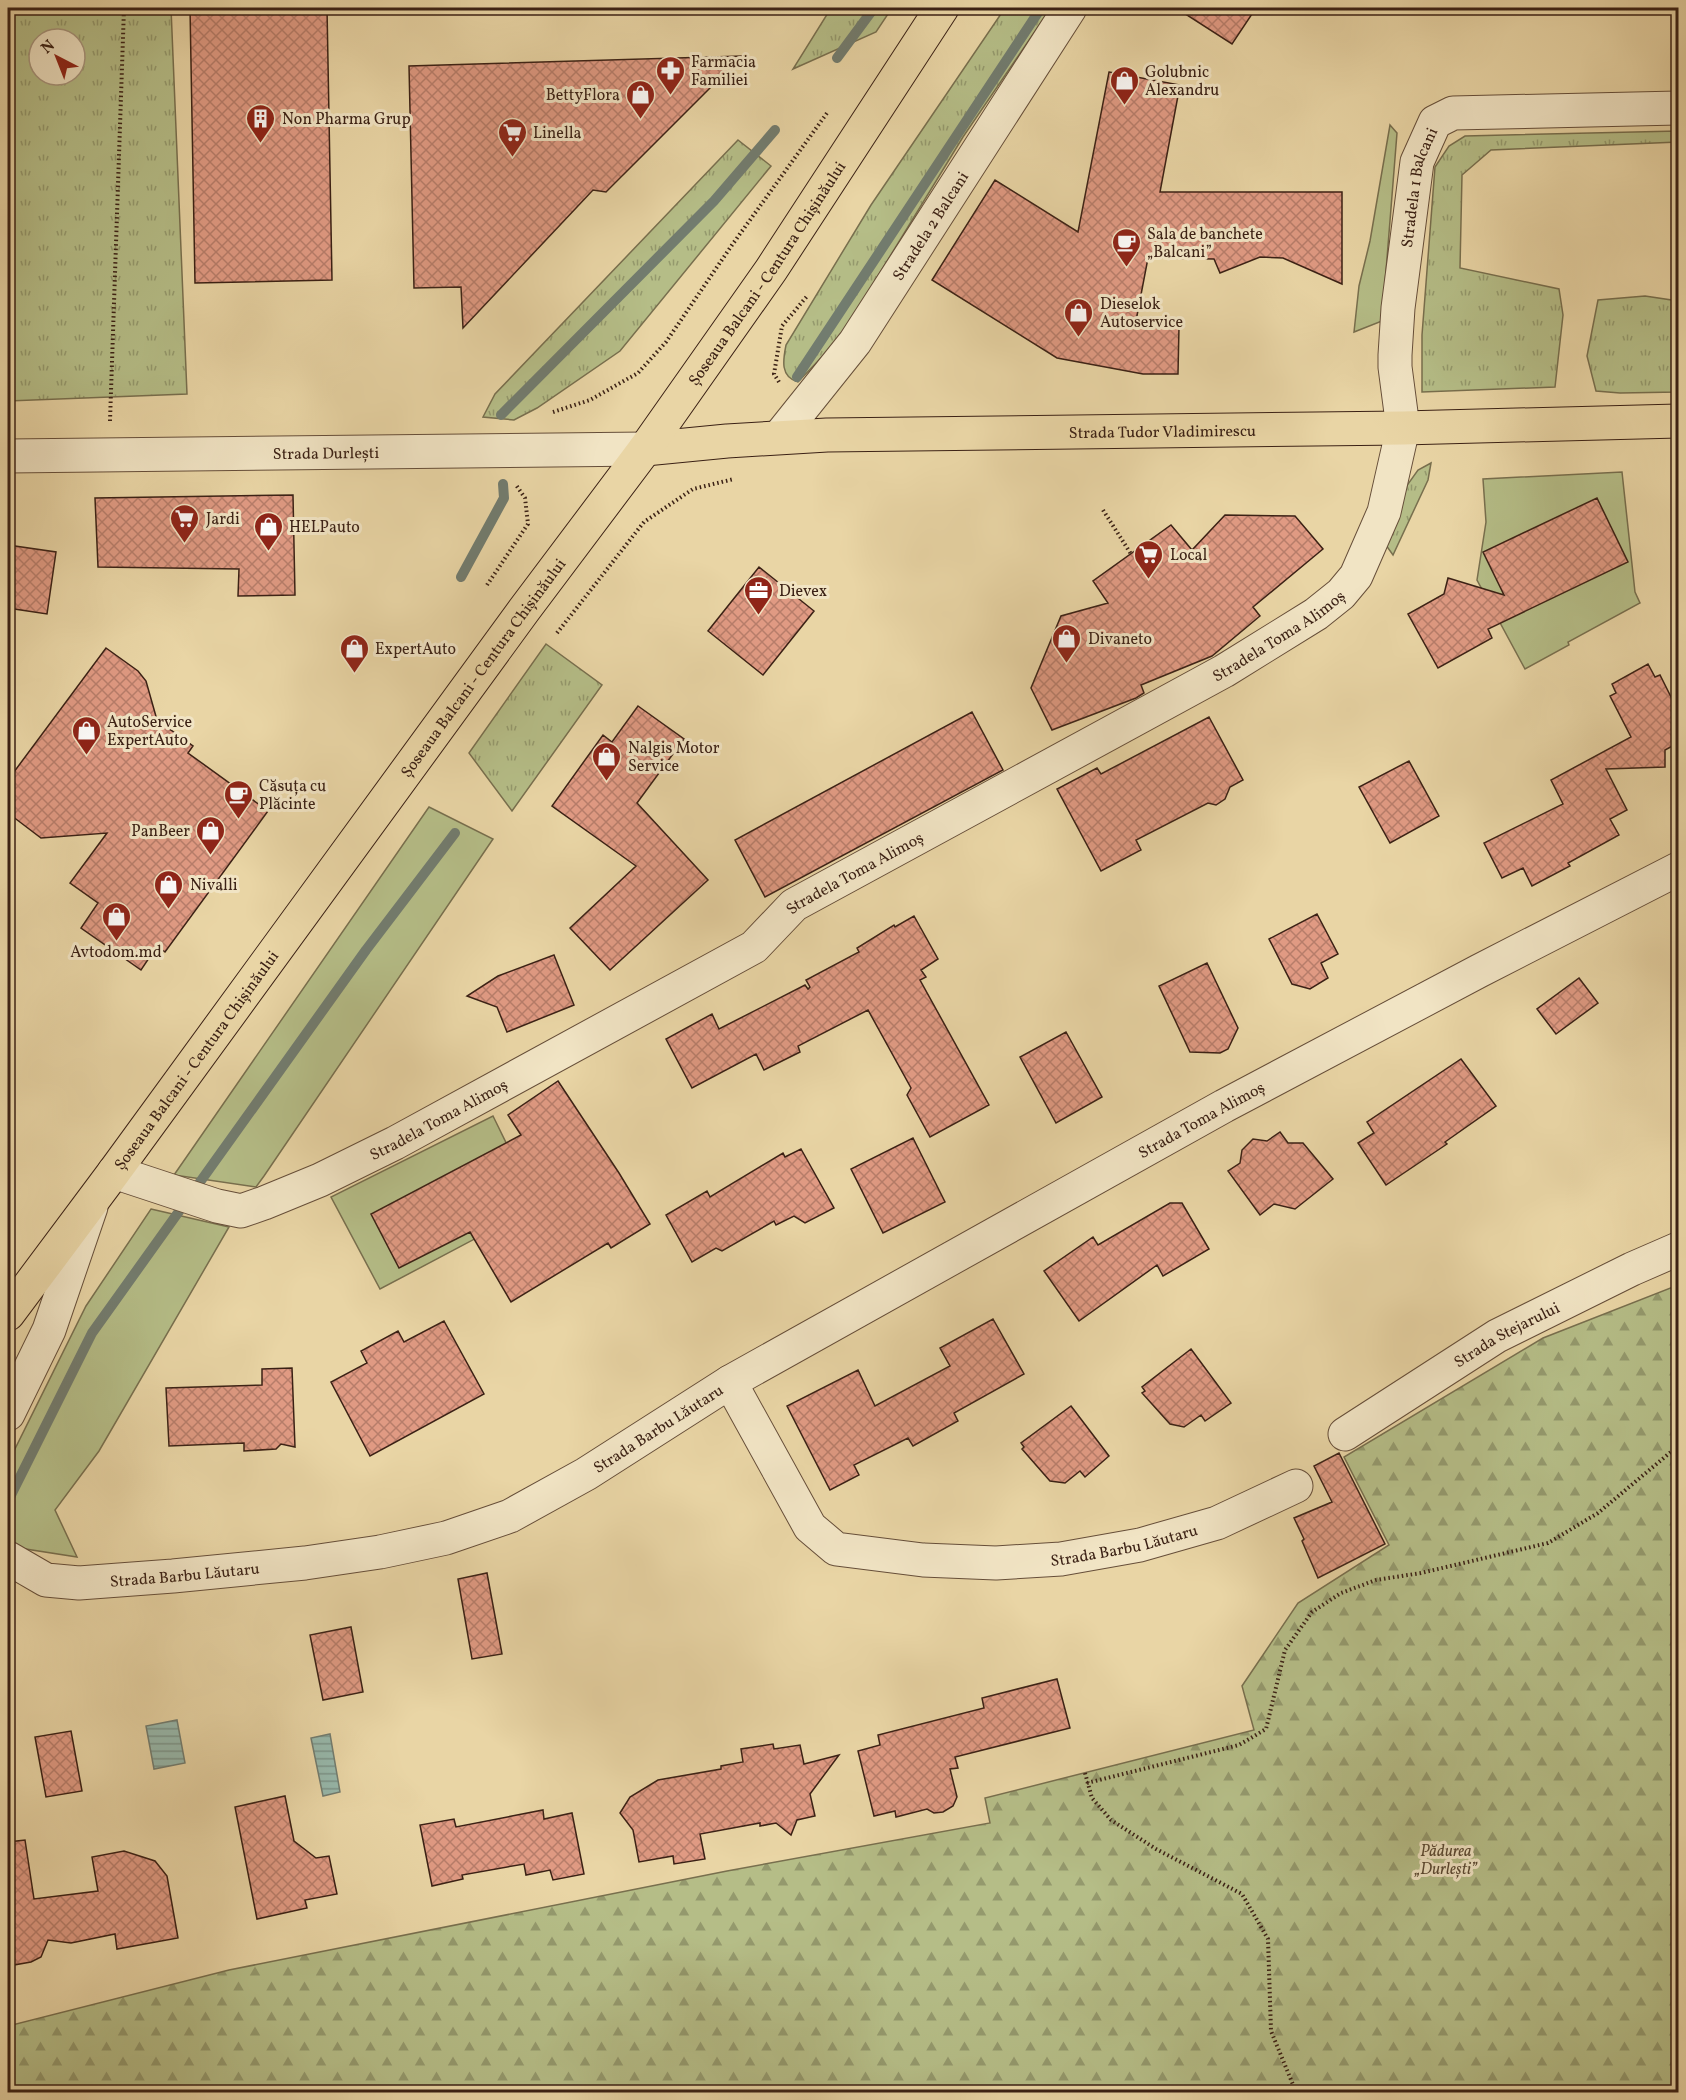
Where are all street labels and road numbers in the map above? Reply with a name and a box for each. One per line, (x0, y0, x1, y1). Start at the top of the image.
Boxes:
street label: Stradela 1 Balcani (1397, 124, 1444, 249)
street label: Șoseaua Balcani - Centura Chișinăului (684, 158, 852, 391)
street label: Stradela 2 Balcani (888, 168, 975, 286)
street label: Strada Tudor Vladimirescu (1069, 421, 1256, 445)
street label: Strada Durlești (273, 443, 380, 466)
street label: Șoseaua Balcani - Centura Chișinăului (396, 555, 572, 783)
street label: Stradela Toma Alimoș (1209, 586, 1350, 688)
street label: Stradela Toma Alimoș (782, 828, 928, 920)
street label: Șoseaua Balcani - Centura Chișinăului (110, 947, 285, 1175)
street label: Stradela Toma Alimoș (366, 1074, 512, 1167)
street label: Strada Toma Alimoș (1135, 1077, 1269, 1165)
street label: Strada Stejarului (1450, 1298, 1564, 1374)
street label: Strada Barbu Lăutaru (590, 1380, 728, 1480)
street label: Strada Barbu Lăutaru (1050, 1520, 1201, 1573)
street label: Strada Barbu Lăutaru (109, 1559, 261, 1594)

